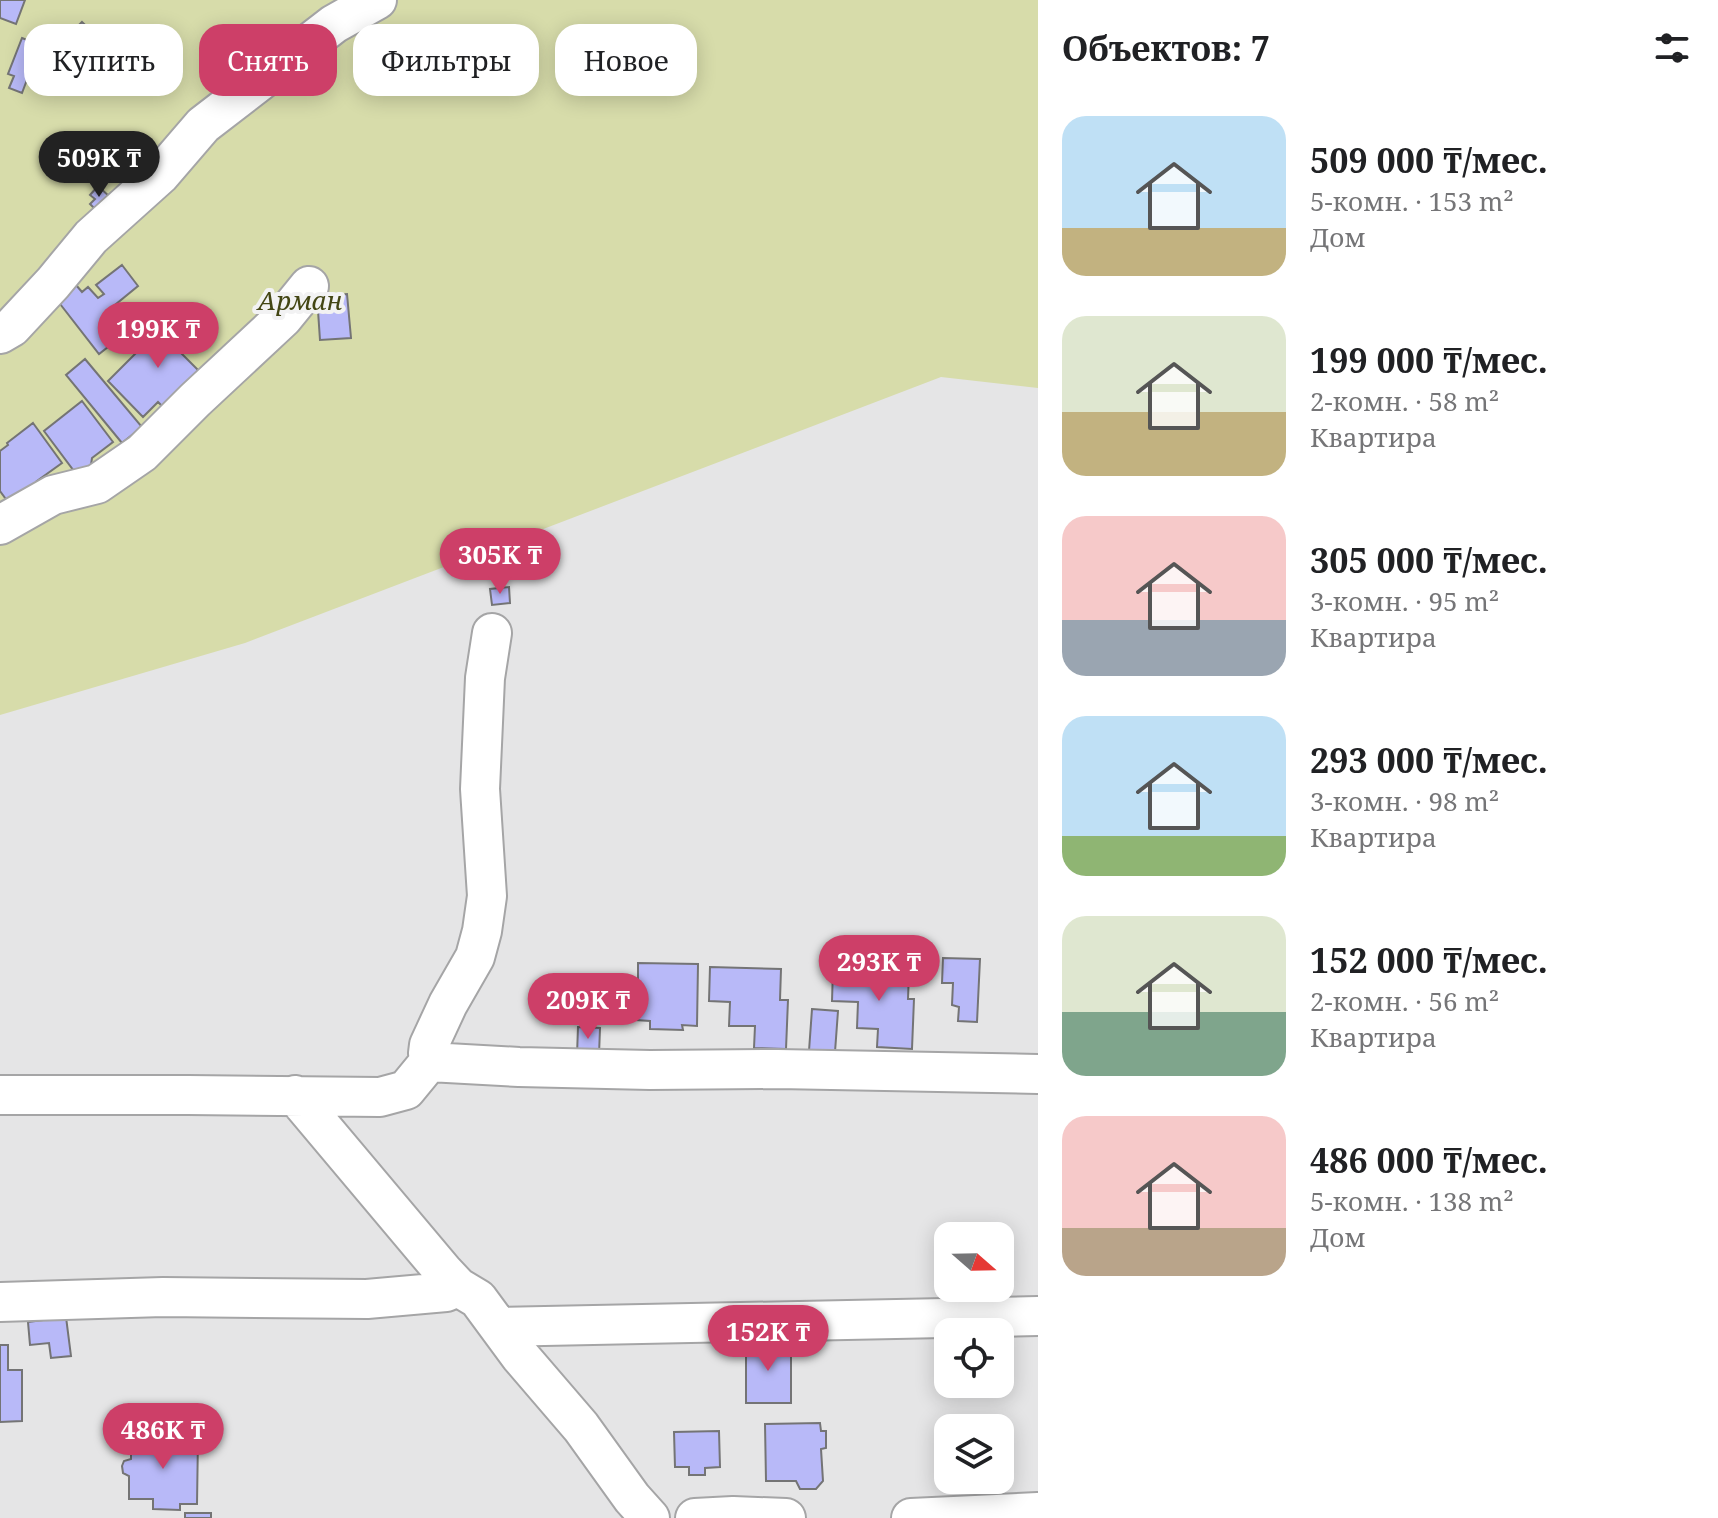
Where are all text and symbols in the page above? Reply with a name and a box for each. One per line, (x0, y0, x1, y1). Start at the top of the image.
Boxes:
chip: Купить (24, 24, 183, 96)
chip: Снять (199, 24, 337, 96)
chip: Фильтры (353, 24, 539, 96)
chip: Новое (555, 24, 697, 96)
text: Объектов: 7 (1062, 25, 1270, 71)
icon: filters (1650, 26, 1694, 70)
pin: 509K ₸ (34, 131, 164, 199)
text: 509 000 ₸/мес. (1310, 137, 1548, 183)
text: 509K ₸ (57, 139, 141, 175)
icon: home (1126, 148, 1222, 244)
text: 5-комн. · 153 m² (1310, 183, 1514, 219)
text: Дом (1310, 219, 1366, 255)
park label: Арман (256, 282, 342, 318)
pin: 199K ₸ (93, 302, 223, 370)
text: 199K ₸ (116, 310, 200, 346)
text: 199 000 ₸/мес. (1310, 337, 1548, 383)
icon: home (1126, 348, 1222, 444)
text: 2-комн. · 58 m² (1310, 383, 1499, 419)
text: Квартира (1310, 419, 1437, 455)
pin: 305K ₸ (435, 528, 565, 596)
text: 305K ₸ (458, 536, 542, 572)
text: 305 000 ₸/мес. (1310, 537, 1548, 583)
icon: home (1126, 548, 1222, 644)
text: 3-комн. · 95 m² (1310, 583, 1499, 619)
text: Квартира (1310, 619, 1437, 655)
text: 293 000 ₸/мес. (1310, 737, 1548, 783)
icon: home (1126, 748, 1222, 844)
text: 3-комн. · 98 m² (1310, 783, 1499, 819)
text: Квартира (1310, 819, 1437, 855)
pin: 293K ₸ (814, 935, 944, 1003)
text: 152 000 ₸/мес. (1310, 937, 1548, 983)
text: 293K ₸ (837, 943, 921, 979)
icon: home (1126, 948, 1222, 1044)
pin: 209K ₸ (523, 973, 653, 1041)
text: 209K ₸ (546, 981, 630, 1017)
text: 2-комн. · 56 m² (1310, 983, 1499, 1019)
text: Квартира (1310, 1019, 1437, 1055)
text: 486 000 ₸/мес. (1310, 1137, 1548, 1183)
icon: home (1126, 1148, 1222, 1244)
text: 5-комн. · 138 m² (1310, 1183, 1514, 1219)
text: Дом (1310, 1219, 1366, 1255)
north arrow (934, 1222, 1014, 1302)
map controls (934, 1222, 1014, 1494)
pin: 152K ₸ (703, 1305, 833, 1373)
text: 152K ₸ (726, 1313, 810, 1349)
button: locate (934, 1318, 1014, 1398)
pin: 486K ₸ (98, 1403, 228, 1471)
text: 486K ₸ (121, 1411, 205, 1447)
button: layers (934, 1414, 1014, 1494)

